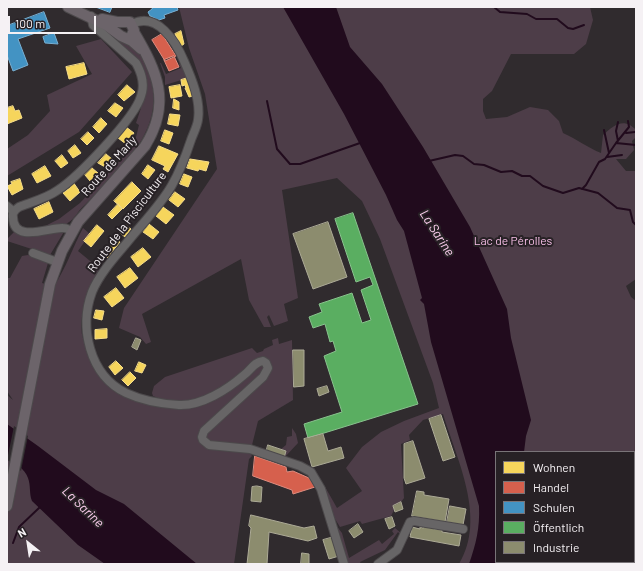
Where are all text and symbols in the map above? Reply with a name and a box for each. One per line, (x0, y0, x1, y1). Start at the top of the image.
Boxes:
scale bar (10, 8, 98, 34)
text: 100 m (15, 16, 45, 30)
street label: Route de Marly (78, 133, 140, 199)
street label: Route de la Pisciculture (85, 169, 169, 275)
water label: La Sarine (416, 207, 458, 259)
park label: Lac de Pérolles (474, 234, 552, 248)
legend (495, 451, 635, 563)
text: Wohnen (533, 460, 575, 474)
text: Handel (533, 480, 569, 494)
water label: La Sarine (59, 483, 107, 531)
text: Schulen (533, 500, 575, 514)
text: Öffentlich (533, 520, 584, 534)
north arrow (8, 523, 48, 563)
text: N (15, 525, 28, 540)
text: Industrie (533, 540, 579, 554)

